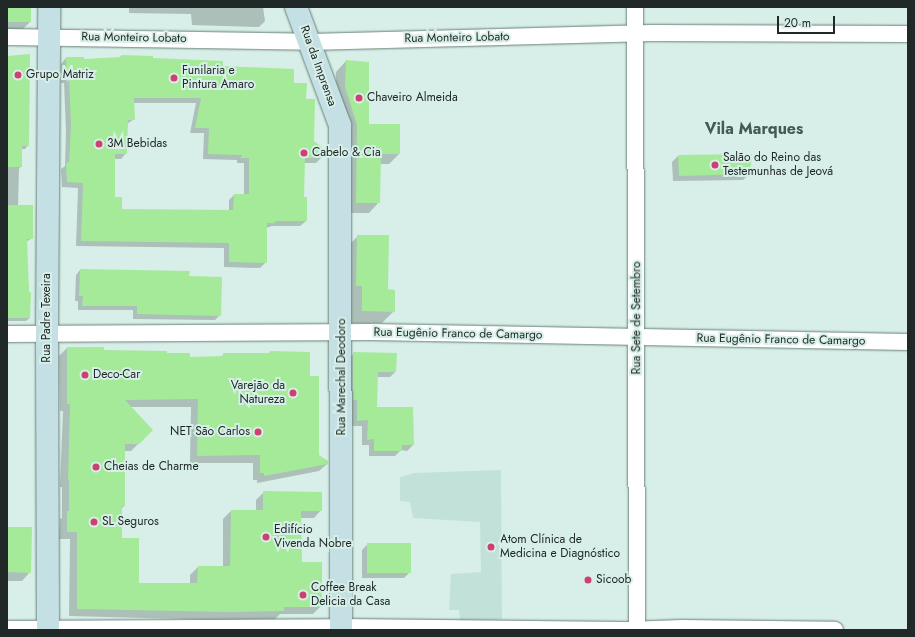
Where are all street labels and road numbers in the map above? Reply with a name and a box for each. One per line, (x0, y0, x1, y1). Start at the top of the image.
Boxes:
street label: Rua da Imprensa (297, 24, 339, 108)
street label: Rua Monteiro Lobato (81, 30, 187, 46)
street label: Rua Monteiro Lobato (404, 30, 510, 46)
street label: Rua Sete de Setembro (630, 262, 644, 374)
street label: Rua Padre Texeira (40, 273, 54, 363)
street label: Rua Marechal Deodoro (335, 319, 349, 435)
street label: Rua Eugênio Franco de Camargo (373, 325, 543, 343)
street label: Rua Eugênio Franco de Camargo (696, 331, 866, 349)

